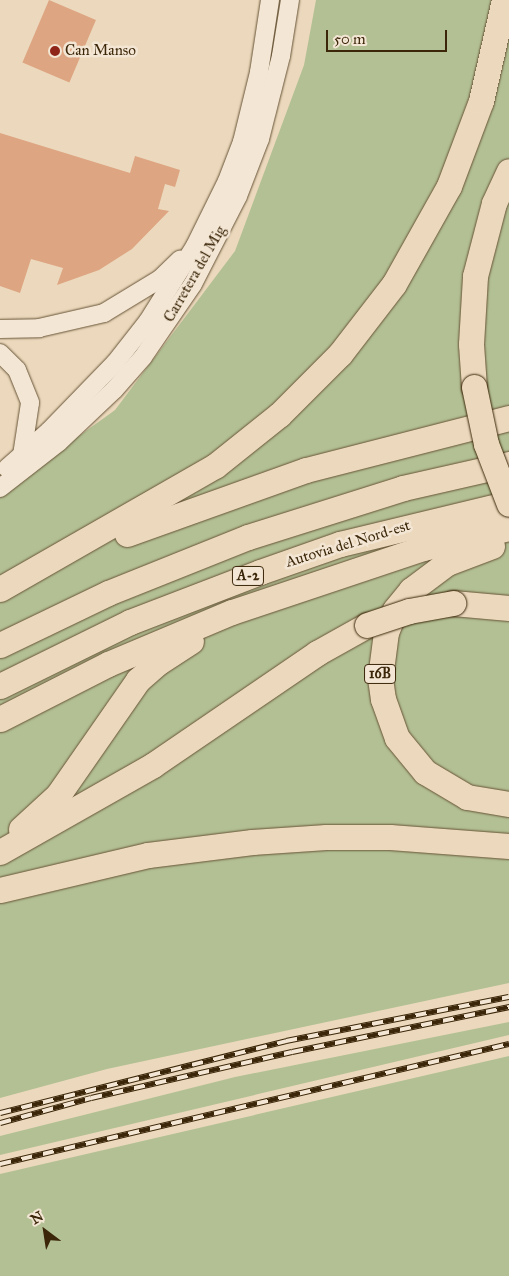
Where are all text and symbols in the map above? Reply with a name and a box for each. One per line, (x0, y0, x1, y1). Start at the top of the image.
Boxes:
scale bar (329, 20, 450, 52)
text: 50 m (334, 30, 366, 48)
place label: Can Manso (65, 42, 136, 60)
marker: Can Manso (49, 45, 61, 57)
street label: Carretera del Mig (160, 223, 230, 325)
street label: Autovia del Nord-est (284, 517, 412, 571)
road number: A-2 (232, 564, 264, 588)
road number: 16B (364, 662, 396, 686)
north arrow (20, 1206, 70, 1256)
text: N (28, 1207, 46, 1228)

